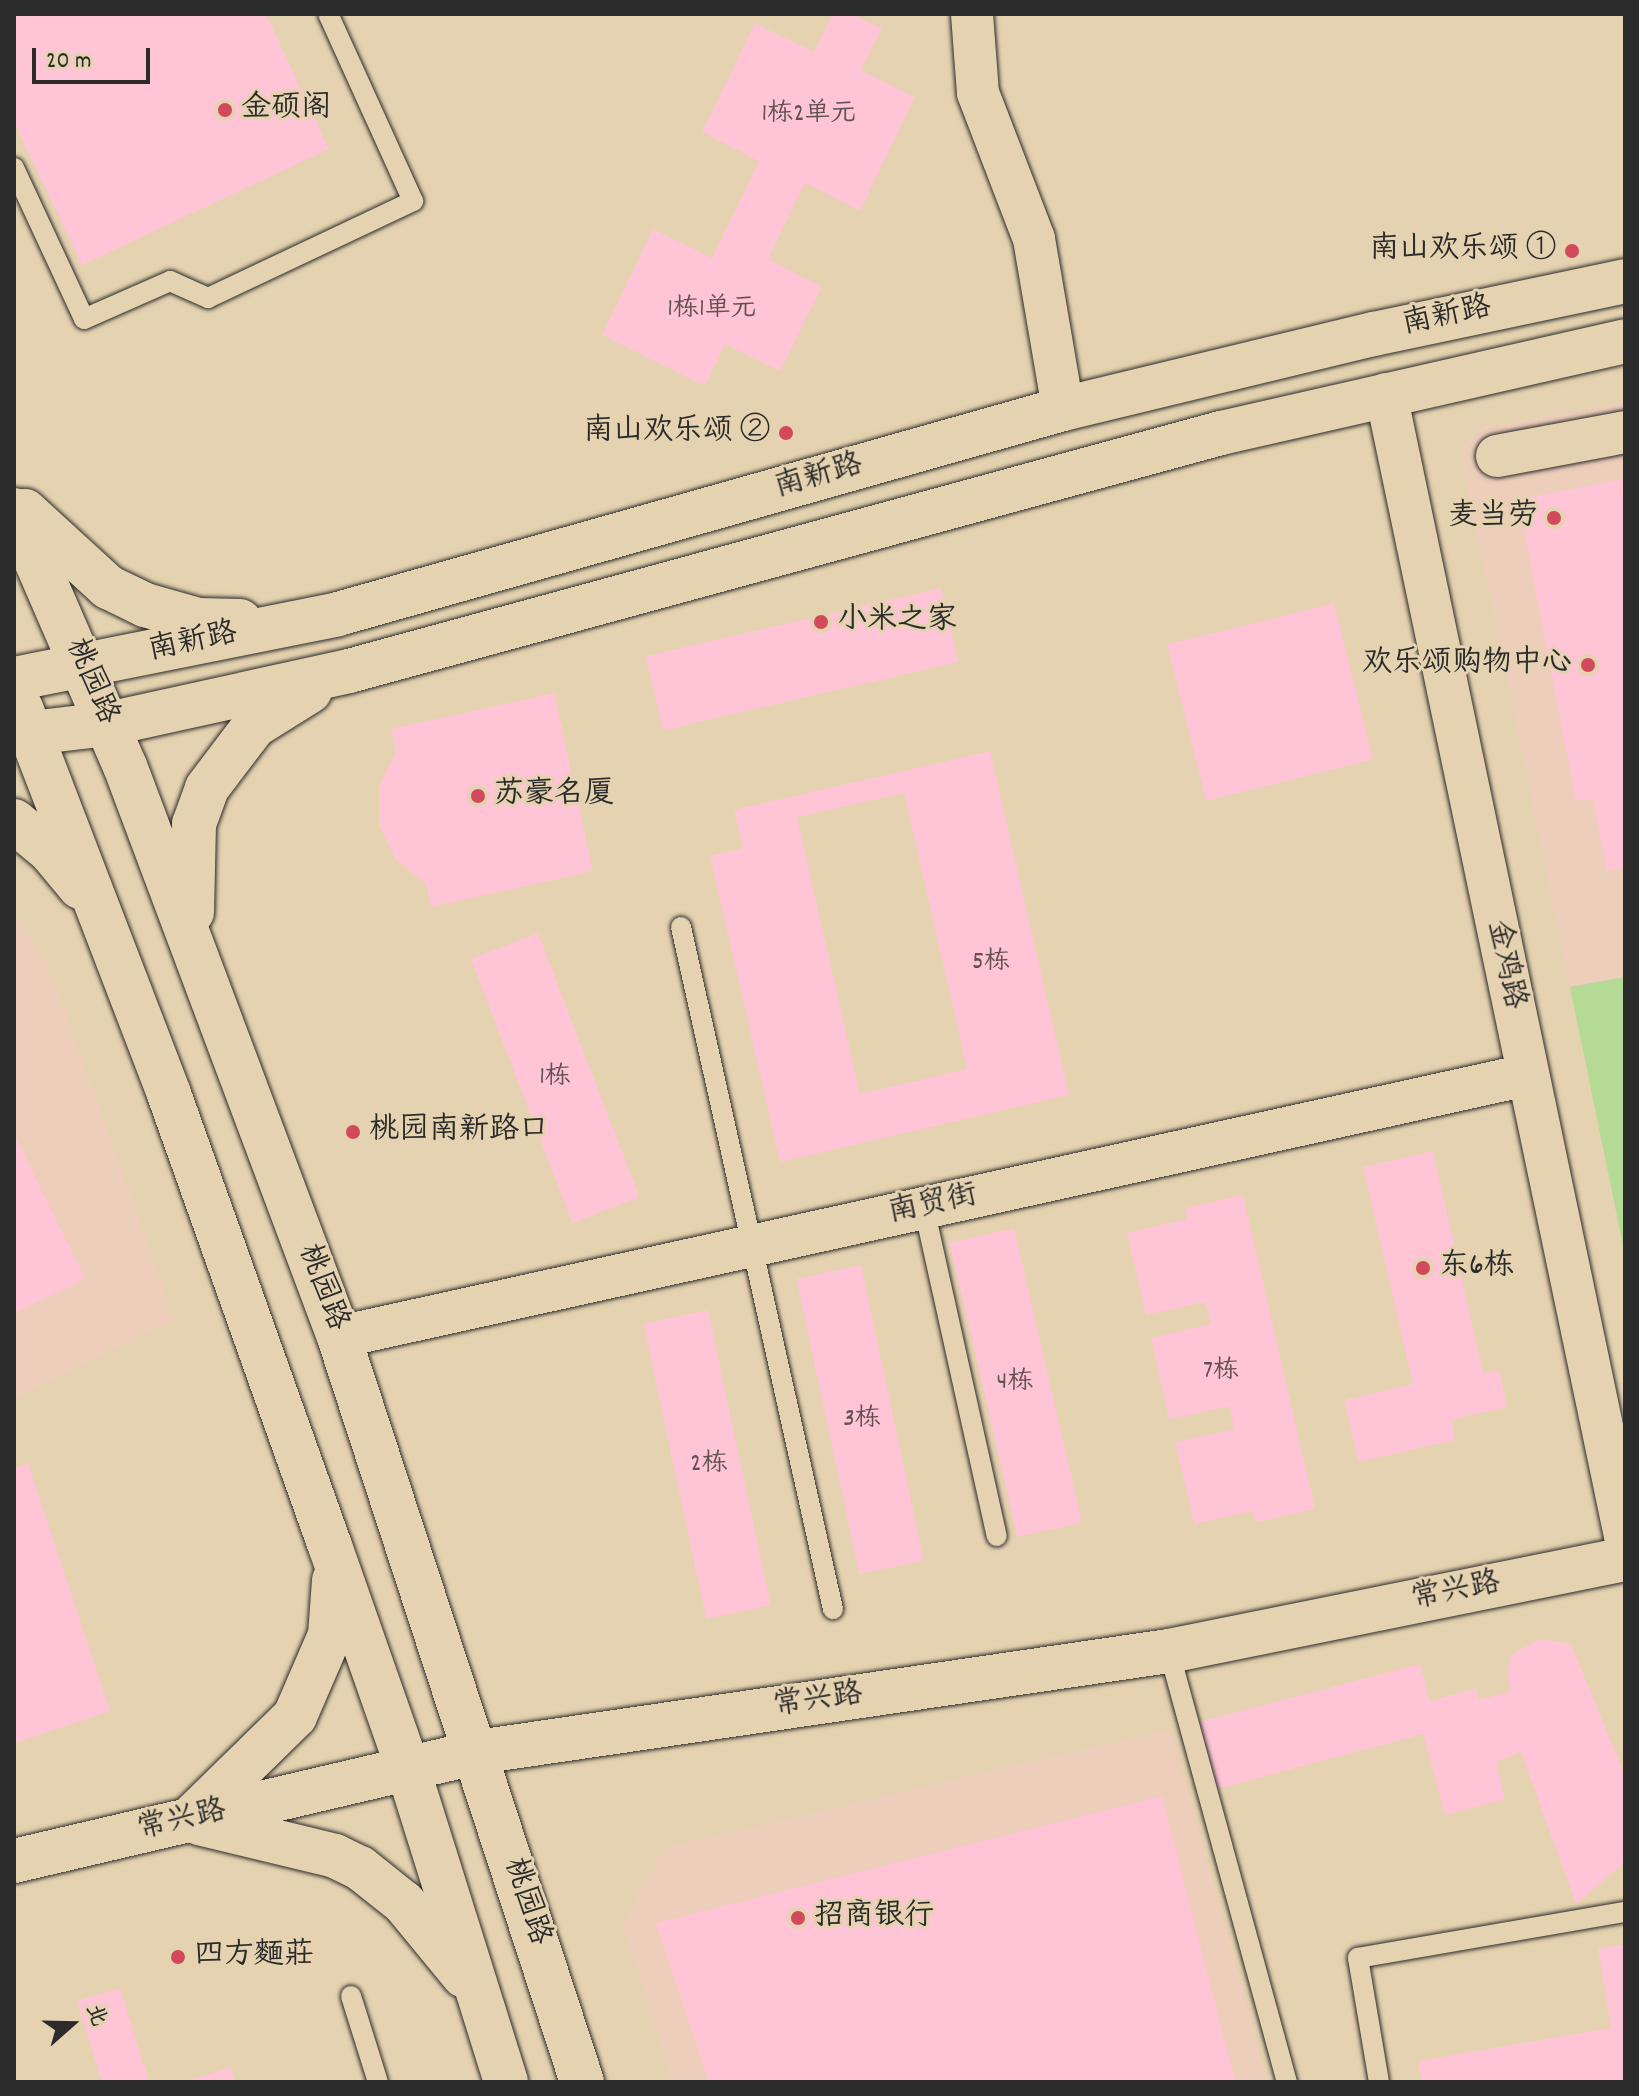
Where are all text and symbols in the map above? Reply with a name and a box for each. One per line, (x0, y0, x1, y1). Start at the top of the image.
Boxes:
scale bar (36, 32, 154, 82)
text: 20 m (46, 45, 92, 79)
place label: 金硕阁 (241, 92, 331, 128)
house number: 1栋2单元 (761, 99, 857, 131)
marker: 金硕阁 (216, 101, 234, 119)
place label: 南山欢乐颂 ① (1369, 233, 1556, 269)
marker: 南山欢乐颂 ① (1563, 242, 1581, 260)
street label: 南新路 (1399, 291, 1495, 345)
house number: 1栋1单元 (667, 294, 757, 326)
place label: 南山欢乐颂 ② (583, 415, 770, 451)
marker: 南山欢乐颂 ② (777, 424, 795, 442)
street label: 南新路 (771, 448, 867, 508)
place label: 麦当劳 (1448, 500, 1538, 536)
marker: 麦当劳 (1545, 509, 1563, 527)
place label: 小米之家 (837, 604, 957, 640)
marker: 小米之家 (812, 613, 830, 631)
street label: 南新路 (145, 617, 241, 671)
street label: 桃园路 (56, 634, 124, 730)
place label: 欢乐颂购物中心 (1362, 647, 1572, 683)
marker: 欢乐颂购物中心 (1579, 656, 1597, 674)
place label: 苏豪名厦 (494, 778, 614, 814)
marker: 苏豪名厦 (469, 787, 487, 805)
street label: 金鸡路 (1477, 917, 1531, 1013)
house number: 5栋 (972, 947, 1010, 979)
house number: 1栋 (539, 1062, 571, 1094)
place label: 桃园南新路口 (369, 1114, 549, 1150)
marker: 桃园南新路口 (344, 1123, 362, 1141)
street label: 南贸街 (885, 1179, 981, 1233)
street label: 桃园路 (288, 1240, 354, 1336)
place label: 东6栋 (1439, 1250, 1514, 1286)
marker: 东6栋 (1414, 1259, 1432, 1277)
house number: 7栋 (1203, 1356, 1239, 1388)
house number: 4栋 (997, 1367, 1033, 1399)
house number: 3栋 (843, 1404, 881, 1436)
house number: 2栋 (690, 1449, 728, 1481)
street label: 常兴路 (1408, 1567, 1504, 1619)
street label: 常兴路 (771, 1678, 865, 1726)
street label: 常兴路 (134, 1794, 230, 1850)
street label: 桃园路 (494, 1854, 556, 1950)
place label: 招商银行 (814, 1900, 934, 1936)
marker: 招商银行 (789, 1909, 807, 1927)
place label: 四方麵莊 (194, 1939, 314, 1975)
marker: 四方麵莊 (169, 1948, 187, 1966)
north arrow (32, 1984, 112, 2064)
text: 北 (77, 2000, 113, 2031)

